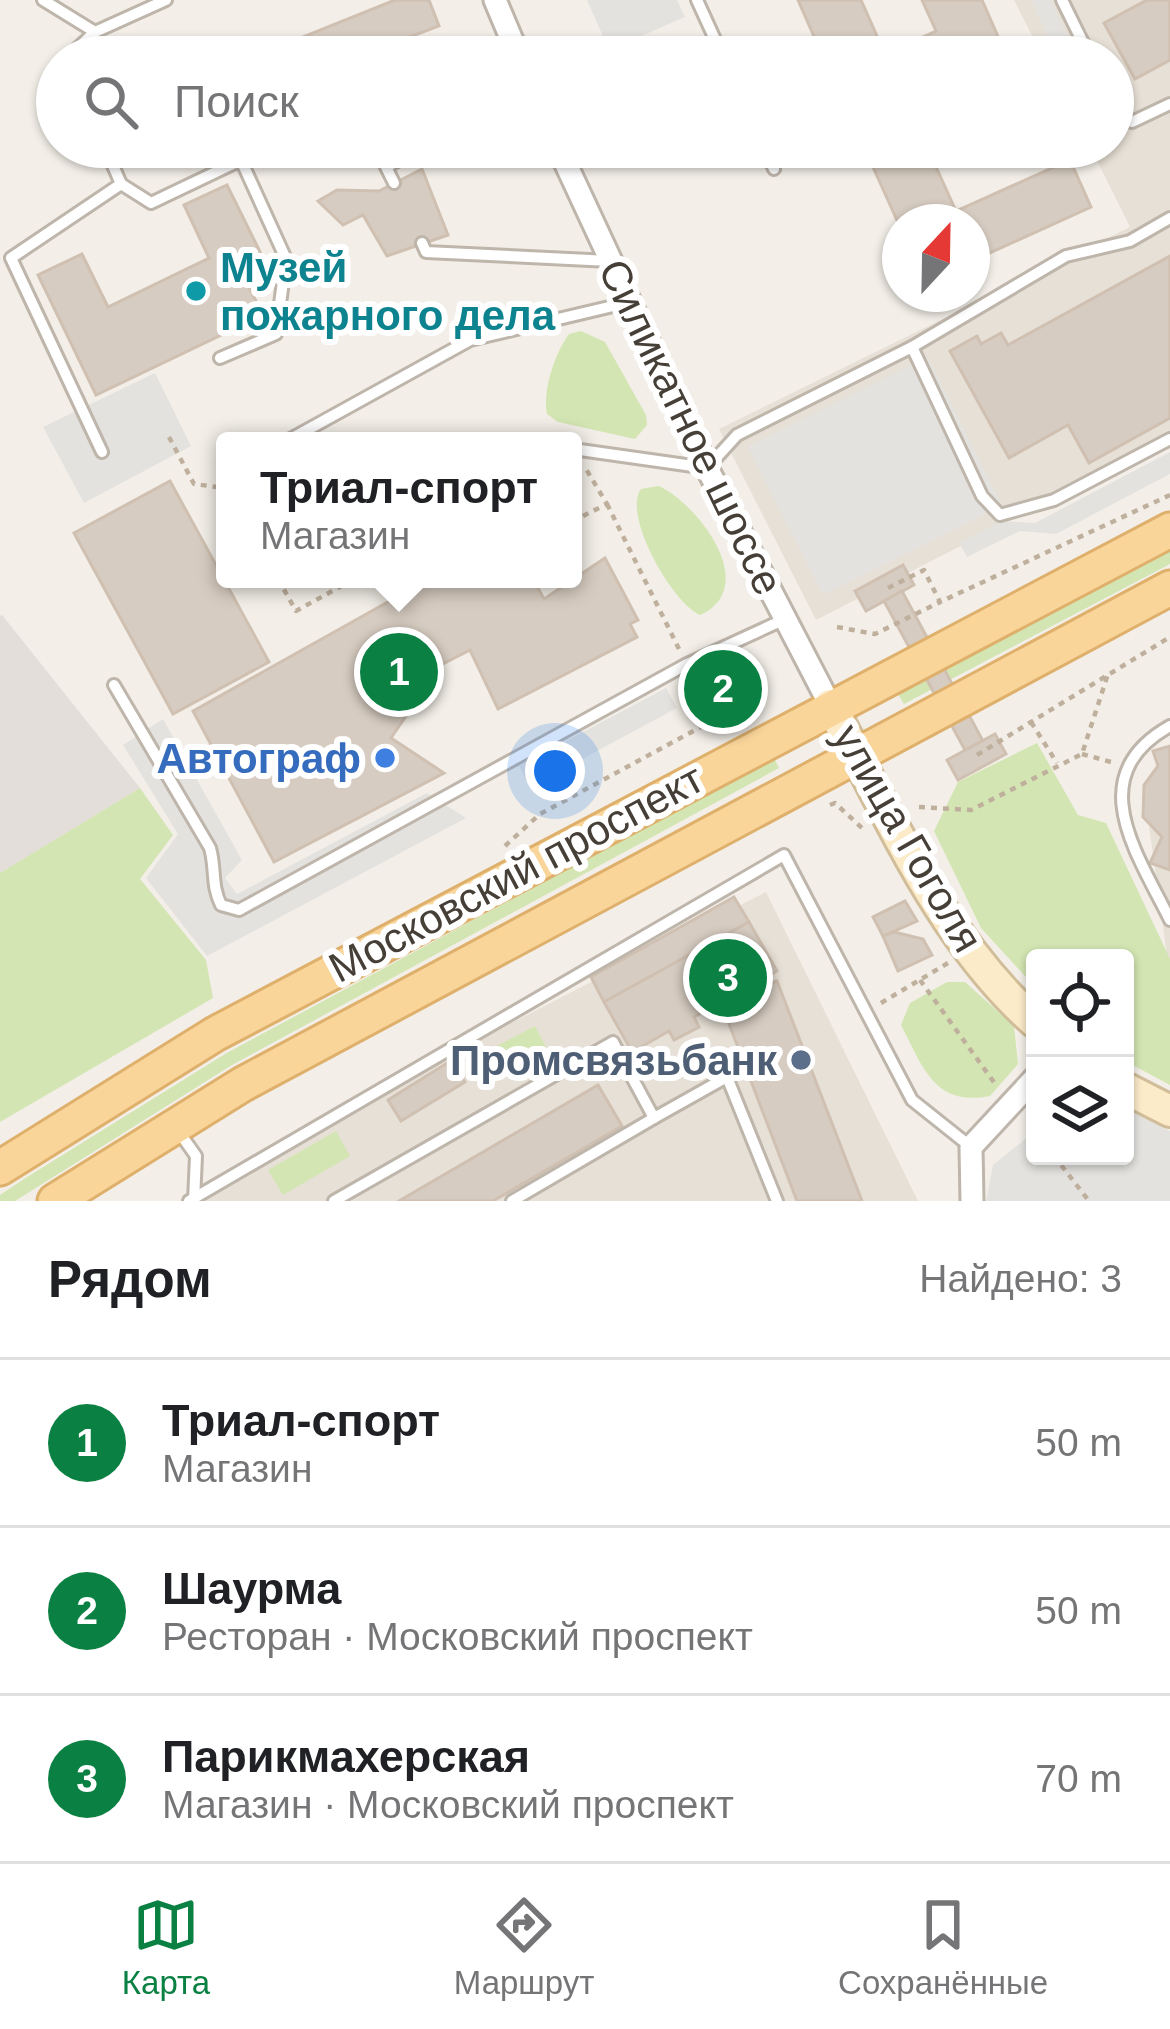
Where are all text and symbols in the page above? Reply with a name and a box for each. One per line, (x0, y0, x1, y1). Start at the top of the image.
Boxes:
search box (36, 36, 1134, 168)
icon: search (78, 69, 144, 135)
text: Поиск (174, 76, 299, 127)
north arrow (882, 204, 990, 312)
place label: Музей пожарного дела (220, 244, 556, 339)
street label: Силикатное шоссе (589, 252, 793, 602)
marker: Музей пожарного дела (183, 278, 209, 304)
popup (216, 432, 582, 588)
text: Триал-спорт (260, 462, 538, 513)
text: Магазин (260, 514, 410, 557)
pin: 1 (360, 627, 438, 717)
pin: 2 (684, 644, 762, 734)
street label: улица Гоголя (824, 716, 992, 960)
place label: Автограф (156, 735, 361, 782)
your location (525, 741, 585, 801)
marker: Автограф (372, 745, 398, 771)
street label: Московский проспект (321, 754, 711, 992)
pin: 3 (689, 933, 767, 1023)
map controls (1026, 949, 1134, 1165)
button: locate (1026, 949, 1134, 1057)
place label: Промсвязьбанк (450, 1037, 778, 1084)
marker: Промсвязьбанк (788, 1047, 814, 1073)
button: layers (1026, 1057, 1134, 1165)
text: Рядом (48, 1251, 212, 1308)
text: Найдено: 3 (919, 1257, 1122, 1300)
text: Триал-спорт (162, 1395, 440, 1446)
text: 1 (76, 1421, 98, 1464)
text: 50 m (1035, 1421, 1122, 1464)
text: Магазин (162, 1447, 312, 1490)
text: Шаурма (162, 1563, 341, 1614)
text: 2 (76, 1589, 98, 1632)
text: 50 m (1035, 1589, 1122, 1632)
text: Ресторан · Московский проспект (162, 1615, 753, 1658)
text: Парикмахерская (162, 1731, 530, 1782)
text: 3 (76, 1757, 98, 1800)
text: 70 m (1035, 1757, 1122, 1800)
text: Магазин · Московский проспект (162, 1783, 734, 1826)
tab: Карта (122, 1892, 210, 2002)
tab: Маршрут (454, 1892, 594, 2002)
tab: Сохранённые (838, 1892, 1048, 2002)

